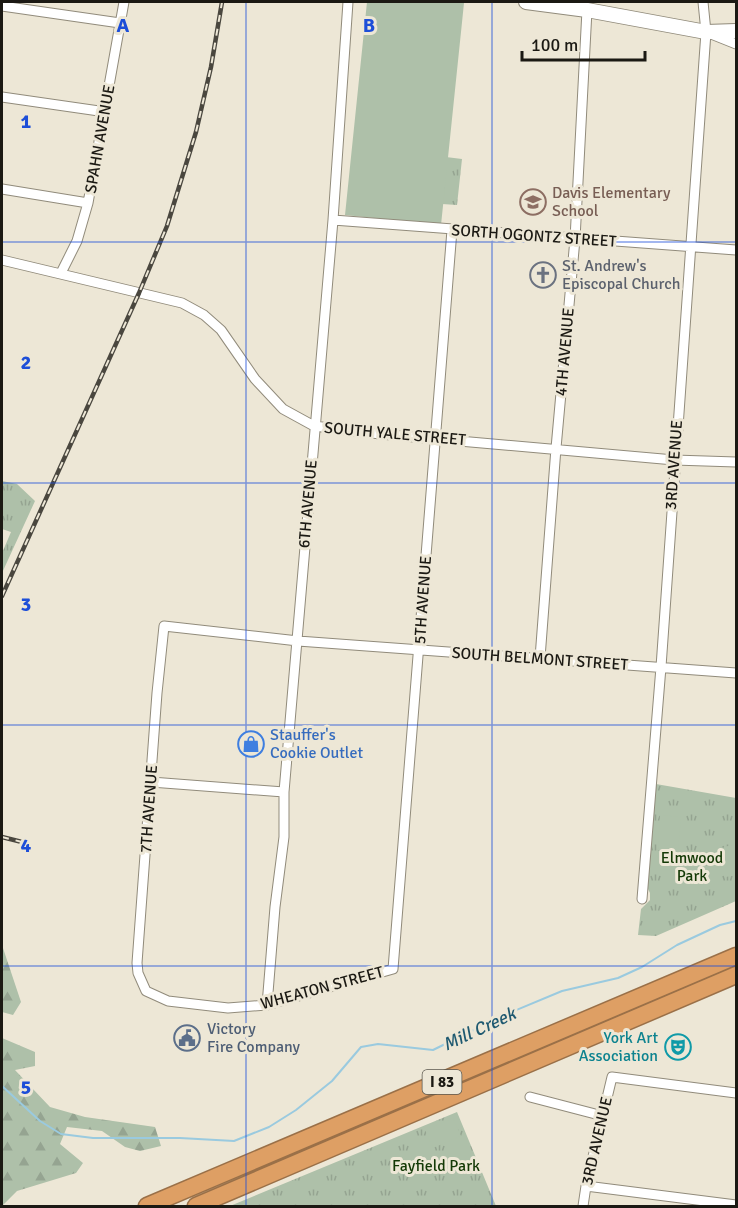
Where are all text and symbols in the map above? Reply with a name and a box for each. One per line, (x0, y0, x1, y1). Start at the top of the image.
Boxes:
text: A (117, 13, 130, 38)
text: B (363, 13, 375, 38)
scale bar (522, 24, 645, 62)
text: 100 m (531, 34, 578, 56)
street label: SPAHN AVENUE (81, 83, 119, 195)
text: 1 (21, 109, 32, 134)
place label: Davis Elementary School (552, 183, 671, 221)
school or university icon: Davis Elementary School (518, 187, 548, 217)
street label: SORTH OGONTZ STREET (451, 220, 617, 252)
place label: St. Andrew's Episcopal Church (562, 256, 680, 294)
church icon: St. Andrew's Episcopal Church (528, 260, 558, 290)
street label: 4TH AVENUE (551, 307, 579, 397)
text: 2 (21, 350, 31, 375)
street label: SOUTH YALE STREET (323, 418, 467, 450)
street label: 3RD AVENUE (661, 419, 687, 511)
street label: 6TH AVENUE (294, 459, 322, 549)
street label: 5TH AVENUE (410, 555, 436, 645)
text: 3 (21, 592, 31, 617)
street label: SOUTH BELMONT STREET (451, 643, 629, 675)
place label: Stauffer's Cookie Outlet (270, 725, 363, 763)
shop icon: Stauffer's Cookie Outlet (236, 729, 266, 759)
street label: 7TH AVENUE (136, 764, 162, 854)
text: 4 (21, 833, 32, 858)
park label: Elmwood Park (661, 848, 723, 886)
street label: WHEATON STREET (258, 962, 386, 1014)
water label: Mill Creek (439, 1002, 521, 1055)
place label: Victory Fire Company (207, 1019, 300, 1057)
public building icon: Victory Fire Company (172, 1023, 202, 1053)
place label: York Art Association (579, 1028, 658, 1066)
theatre icon: York Art Association (663, 1032, 693, 1062)
road number: I 83 (422, 1070, 462, 1094)
text: 5 (21, 1075, 31, 1100)
street label: 3RD AVENUE (577, 1095, 617, 1187)
park label: Fayfield Park (392, 1156, 480, 1176)

